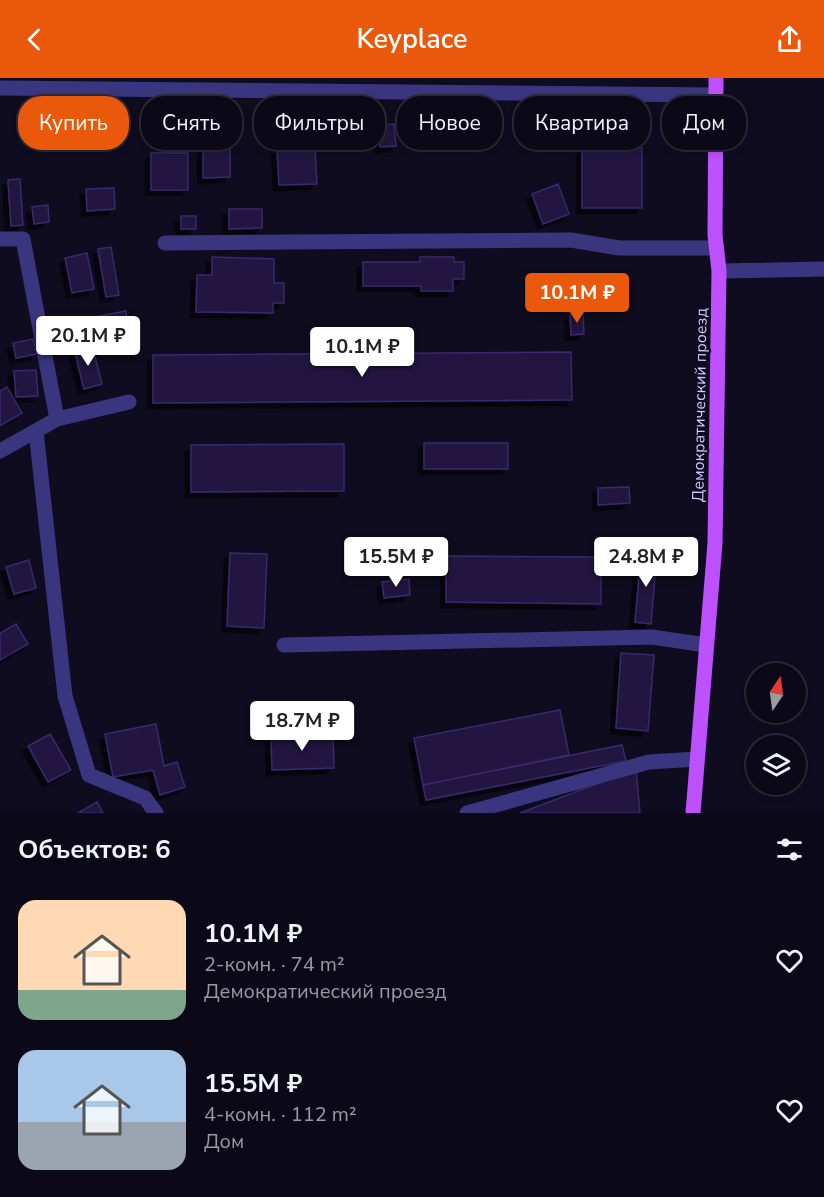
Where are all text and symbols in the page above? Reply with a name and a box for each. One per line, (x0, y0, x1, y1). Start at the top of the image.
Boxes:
text: Keyplace (357, 21, 467, 58)
icon: back (18, 23, 51, 56)
icon: share (773, 23, 806, 56)
chip: Купить (18, 96, 129, 150)
chip: Снять (141, 96, 242, 150)
chip: Фильтры (254, 96, 385, 150)
chip: Новое (397, 96, 502, 150)
chip: Квартира (514, 96, 650, 150)
chip: Дом (662, 96, 746, 150)
pin: 10.1M ₽ (522, 273, 632, 324)
text: 10.1M ₽ (539, 279, 615, 306)
street label: Демократический проезд (687, 307, 713, 502)
pin: 20.1M ₽ (33, 316, 143, 367)
text: 20.1M ₽ (50, 322, 126, 349)
pin: 10.1M ₽ (307, 327, 417, 378)
text: 10.1M ₽ (324, 333, 400, 360)
pin: 15.5M ₽ (341, 537, 451, 588)
pin: 24.8M ₽ (591, 537, 701, 588)
text: 15.5M ₽ (358, 543, 434, 570)
text: 24.8M ₽ (608, 543, 684, 570)
north arrow (746, 663, 806, 723)
map controls (746, 663, 806, 795)
pin: 18.7M ₽ (247, 701, 357, 752)
text: 18.7M ₽ (264, 707, 340, 734)
button: layers (746, 735, 806, 795)
text: Объектов: 6 (18, 832, 171, 867)
icon: filters (773, 833, 806, 866)
text: 10.1M ₽ (204, 916, 302, 951)
icon: home (66, 924, 138, 996)
icon: heart (773, 944, 806, 977)
text: 2-комн. · 74 m² (204, 951, 345, 978)
text: Демократический проезд (204, 978, 447, 1005)
text: 15.5M ₽ (204, 1066, 302, 1101)
icon: home (66, 1074, 138, 1146)
icon: heart (773, 1094, 806, 1127)
text: 4-комн. · 112 m² (204, 1101, 357, 1128)
text: Дом (204, 1128, 244, 1155)

